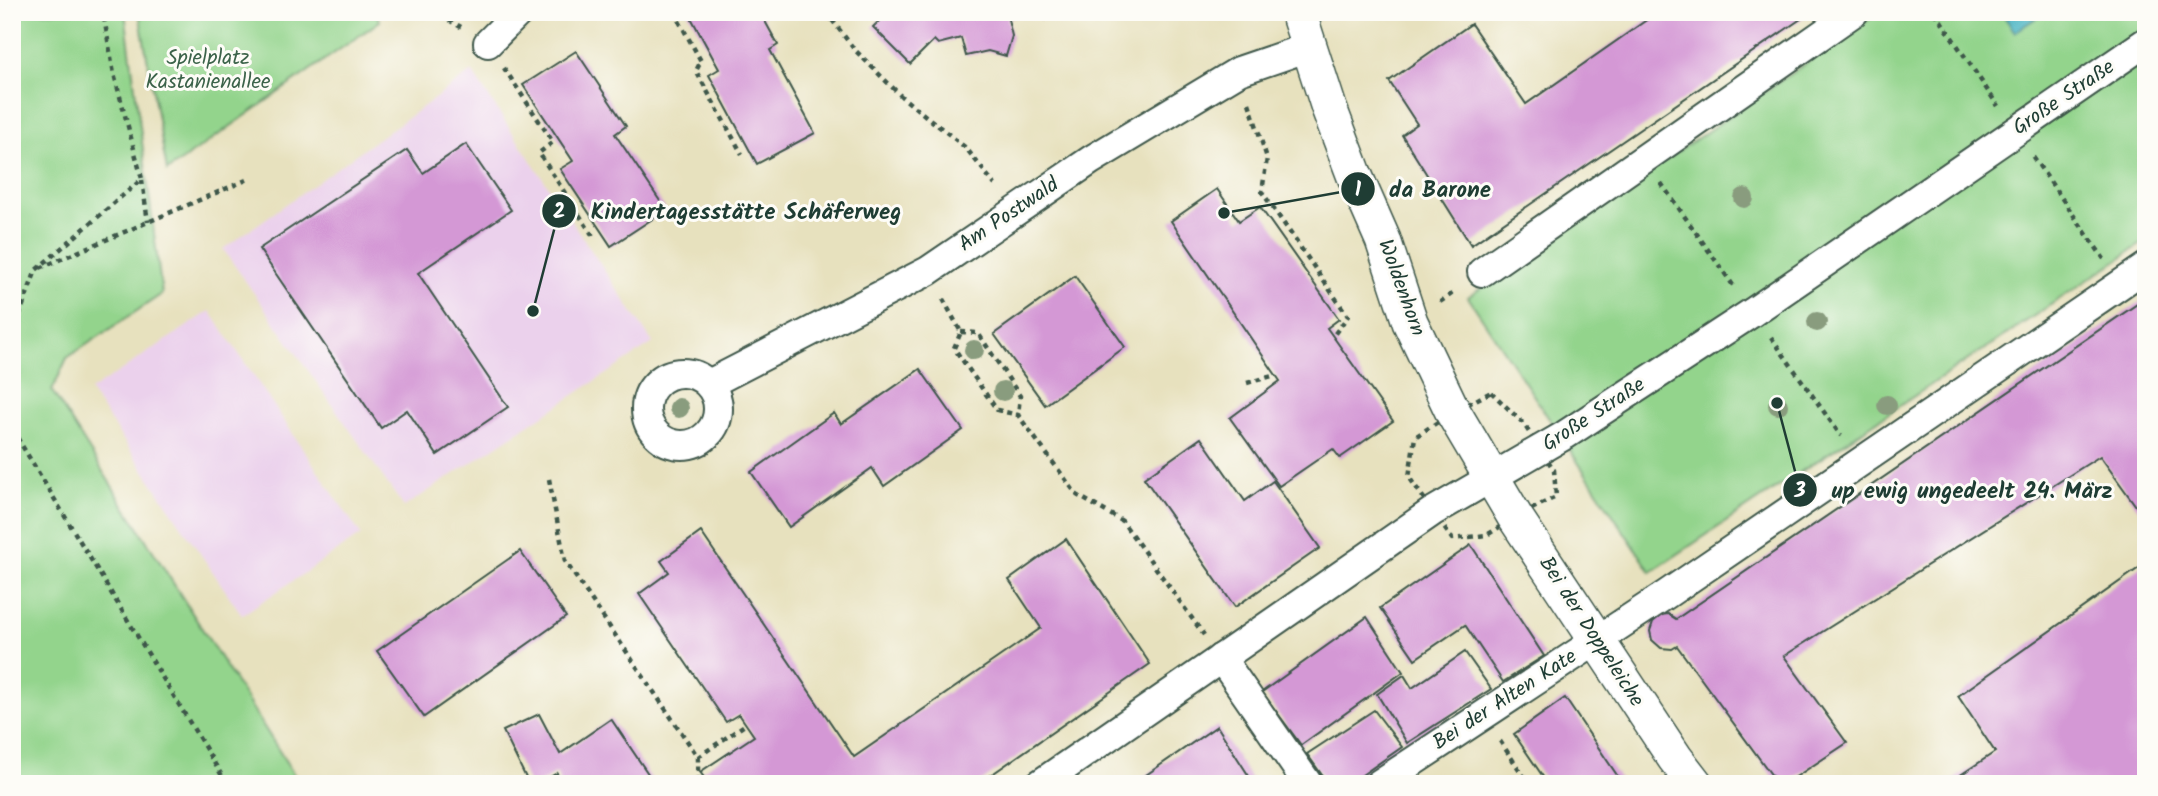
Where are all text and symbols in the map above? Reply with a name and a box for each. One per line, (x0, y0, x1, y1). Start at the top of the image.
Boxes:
park label: Spielplatz Kastanienallee (145, 42, 271, 99)
street label: Große Straße (2006, 51, 2122, 144)
callout: da Barone (1340, 167, 1505, 211)
street label: Am Postwald (952, 169, 1067, 261)
text: da Barone (1389, 173, 1491, 209)
text: 1 (1355, 174, 1362, 207)
callout: Kindertagesstätte Schäferweg (542, 189, 915, 233)
text: Kindertagesstätte Schäferweg (591, 195, 901, 231)
text: 2 (553, 196, 565, 229)
street label: Woldenhorn (1368, 235, 1434, 341)
street label: Große Straße (1536, 369, 1653, 461)
callout: up ewig ungedeelt 24. März (1783, 468, 2127, 512)
text: up ewig ungedeelt 24. März (1831, 474, 2113, 510)
text: 3 (1793, 475, 1806, 508)
street label: Bei der Doppeleiche (1530, 550, 1652, 714)
street label: Bei der Alten Kate (1426, 641, 1584, 759)

